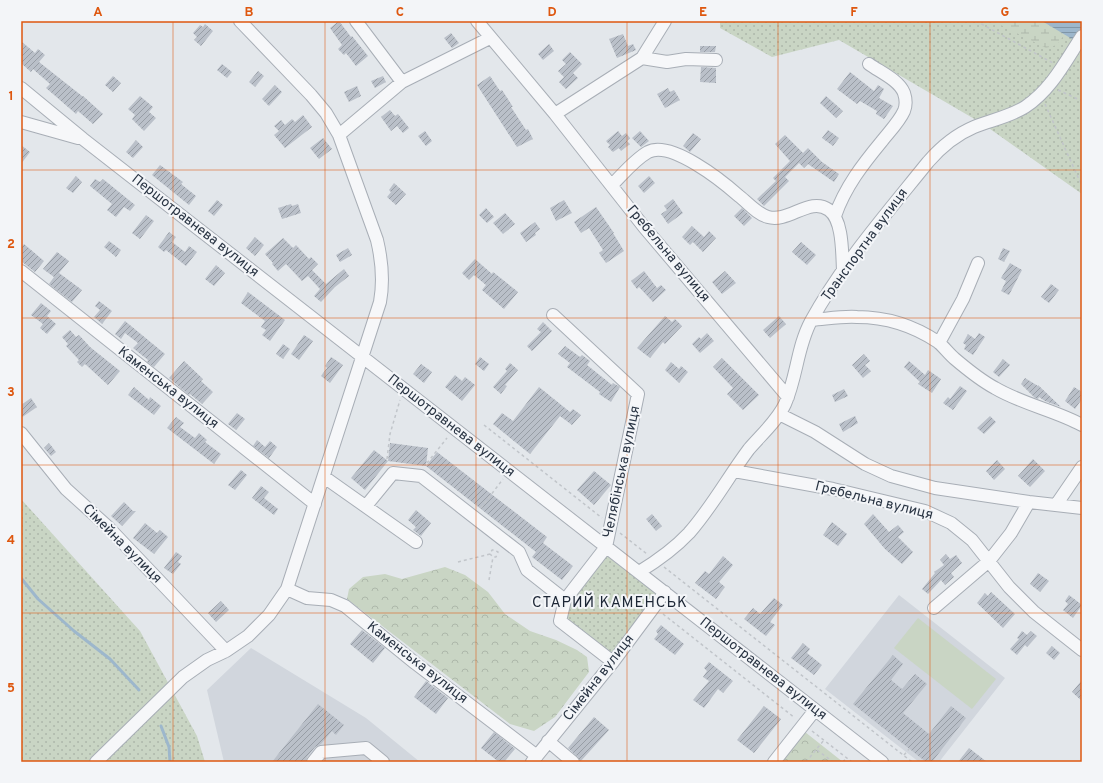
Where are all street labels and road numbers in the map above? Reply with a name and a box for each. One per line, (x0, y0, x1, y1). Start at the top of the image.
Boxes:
street label: Першотравнева вулиця (128, 171, 262, 281)
street label: Транспортна вулиця (818, 185, 912, 305)
street label: Гребельна вулиця (623, 202, 713, 306)
street label: Каменська вулиця (114, 343, 222, 433)
street label: Першотравнева вулиця (384, 371, 518, 481)
street label: Челябінська вулиця (600, 404, 644, 540)
street label: Гребельна вулиця (813, 478, 935, 524)
street label: Сімейна вулиця (79, 501, 165, 587)
street label: Першотравнева вулиця (696, 614, 830, 724)
street label: Каменська вулиця (363, 618, 471, 708)
street label: Сімейна вулиця (560, 631, 638, 725)

